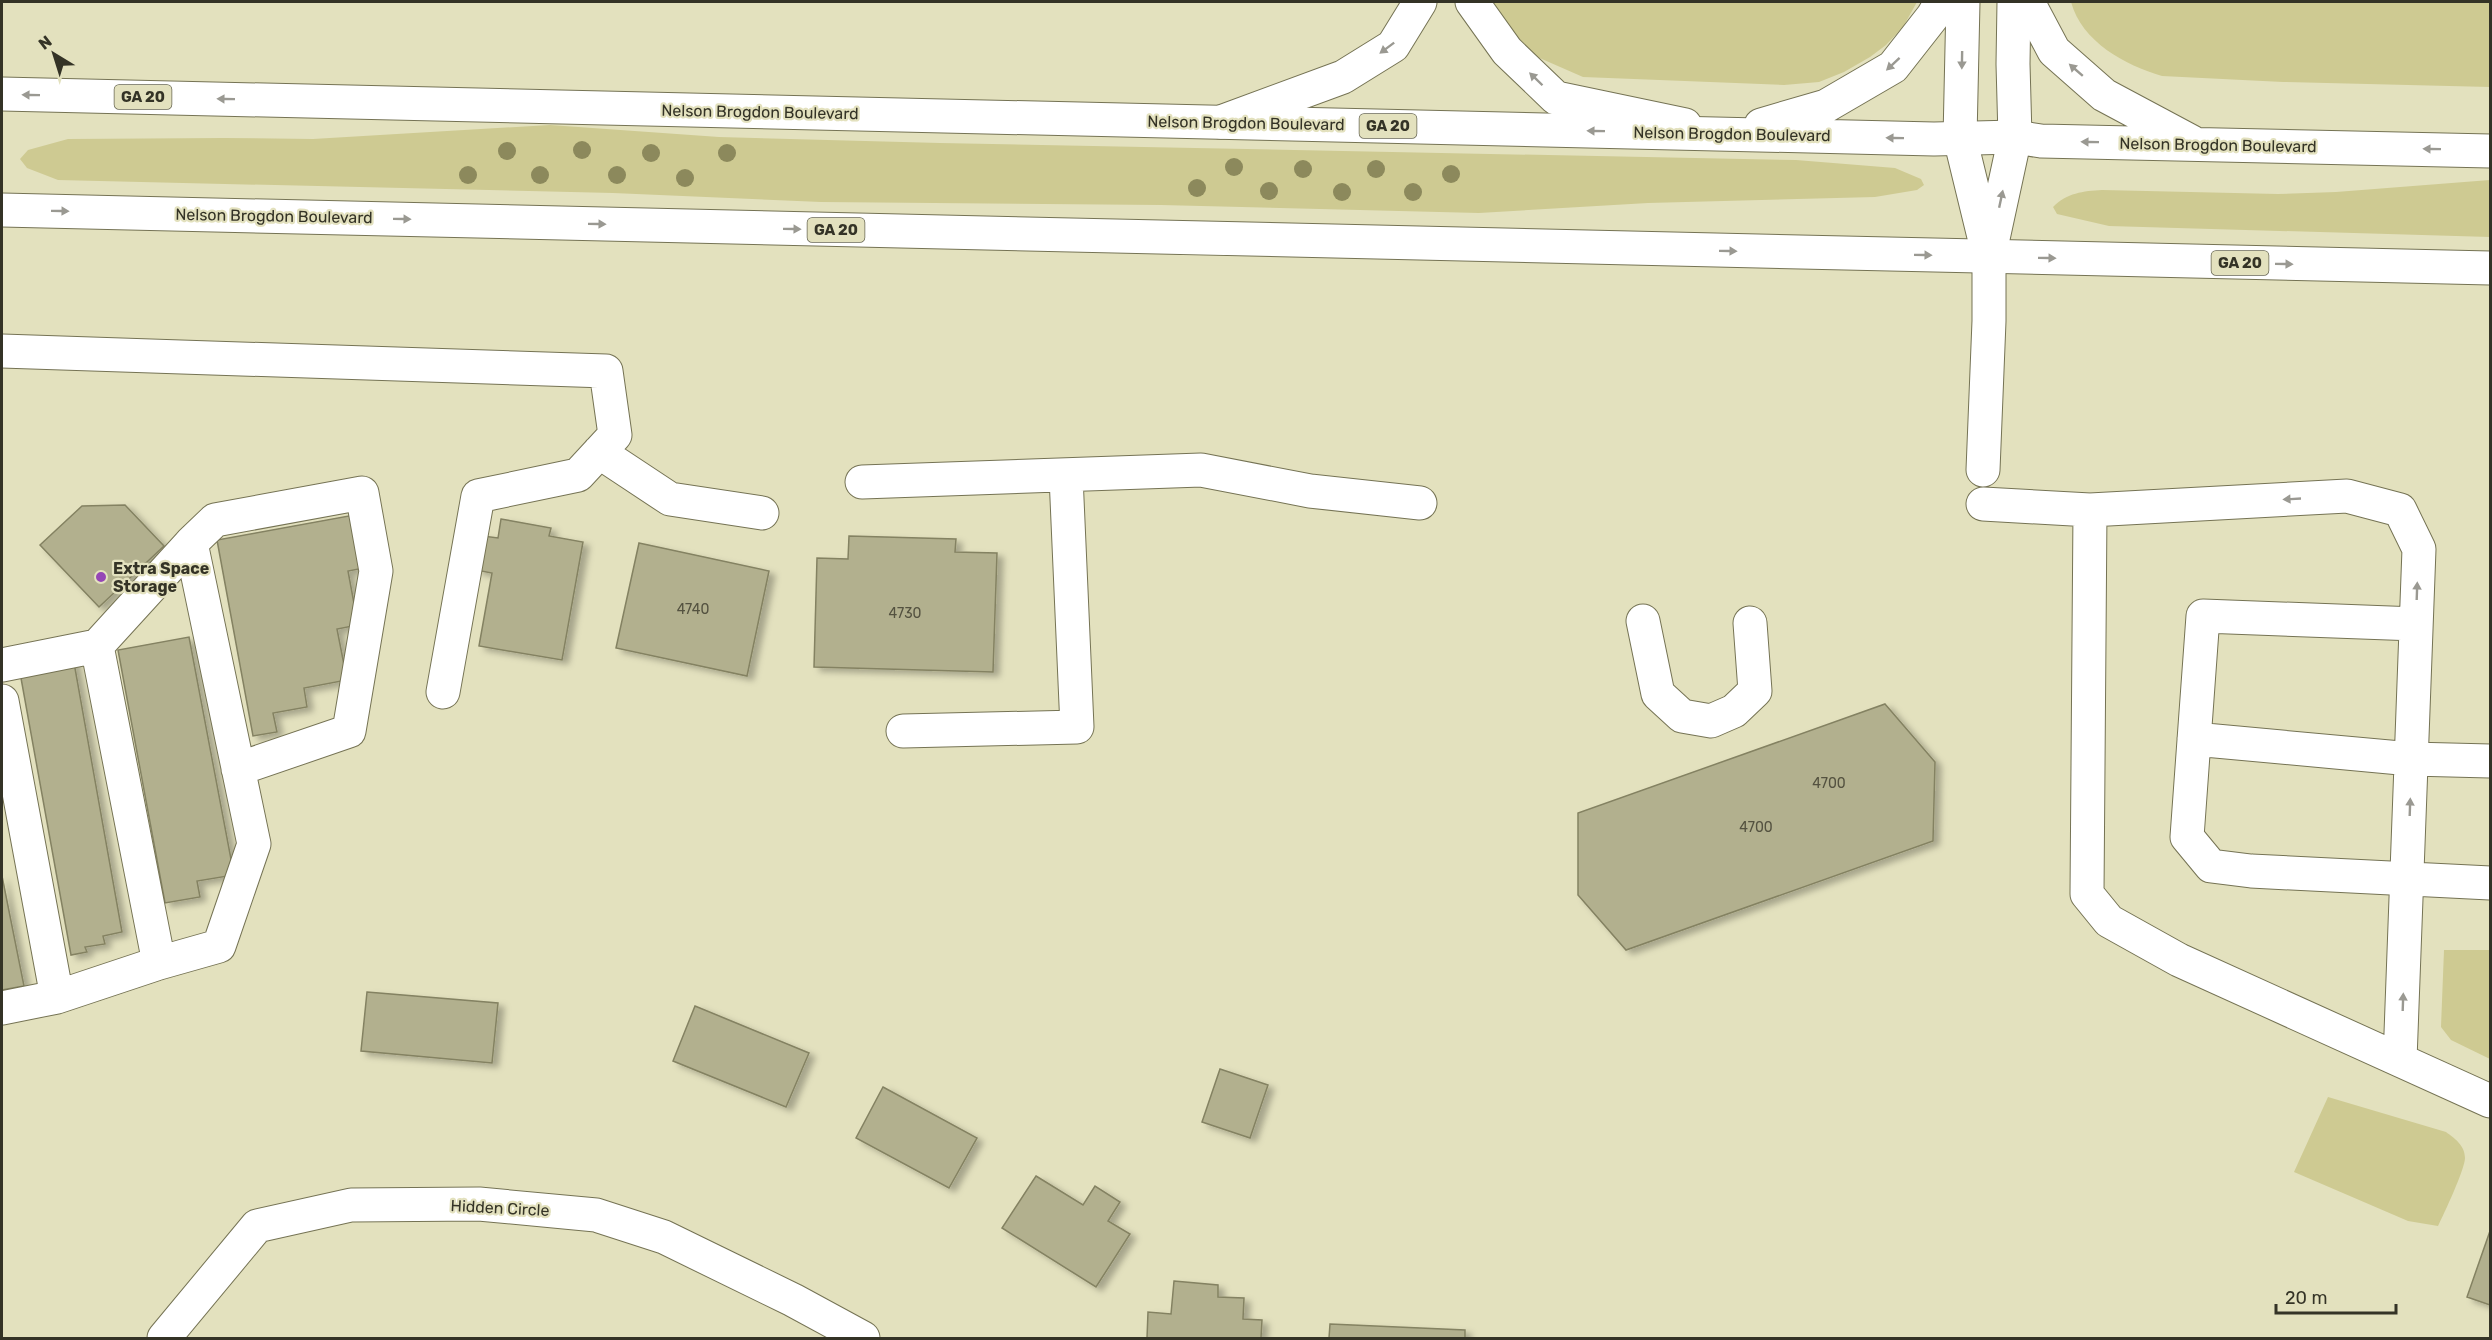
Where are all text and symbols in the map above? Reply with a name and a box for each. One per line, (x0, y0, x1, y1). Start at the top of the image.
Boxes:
north arrow (24, 24, 84, 84)
text: N (35, 32, 55, 54)
one-way arrow (1379, 42, 1394, 54)
one-way arrow (1957, 50, 1967, 69)
one-way arrow (1887, 57, 1901, 71)
one-way arrow (2069, 64, 2084, 77)
one-way arrow (1530, 73, 1544, 87)
road number: GA 20 (114, 85, 172, 109)
one-way arrow (21, 90, 40, 100)
one-way arrow (216, 95, 235, 104)
street label: Nelson Brogdon Boulevard (661, 101, 859, 123)
street label: Nelson Brogdon Boulevard (1147, 112, 1345, 134)
road number: GA 20 (1360, 114, 1416, 138)
street label: Nelson Brogdon Boulevard (1633, 123, 1831, 145)
one-way arrow (1586, 126, 1605, 136)
one-way arrow (1886, 133, 1905, 143)
street label: Nelson Brogdon Boulevard (2119, 134, 2317, 156)
one-way arrow (2081, 137, 2100, 147)
one-way arrow (2423, 145, 2442, 154)
one-way arrow (1997, 190, 2007, 209)
street label: Nelson Brogdon Boulevard (175, 205, 373, 227)
one-way arrow (50, 206, 69, 216)
one-way arrow (392, 215, 411, 224)
road number: GA 20 (808, 218, 864, 242)
one-way arrow (587, 219, 606, 229)
one-way arrow (782, 224, 801, 233)
one-way arrow (1719, 246, 1738, 255)
one-way arrow (1914, 250, 1933, 260)
road number: GA 20 (2212, 251, 2268, 275)
one-way arrow (2038, 253, 2057, 263)
one-way arrow (2275, 259, 2294, 268)
one-way arrow (2283, 495, 2302, 504)
place label: Extra Space Storage (113, 559, 209, 596)
marker: Extra Space Storage (94, 570, 108, 584)
one-way arrow (2412, 581, 2422, 600)
house number: 4740 (677, 601, 709, 618)
house number: 4730 (889, 605, 922, 622)
house number: 4700 (1812, 775, 1846, 792)
one-way arrow (2405, 797, 2414, 816)
house number: 4700 (1739, 819, 1773, 836)
one-way arrow (2398, 992, 2407, 1011)
street label: Hidden Circle (450, 1196, 550, 1220)
scale bar (2276, 1277, 2396, 1315)
text: 20 m (2285, 1287, 2327, 1309)

